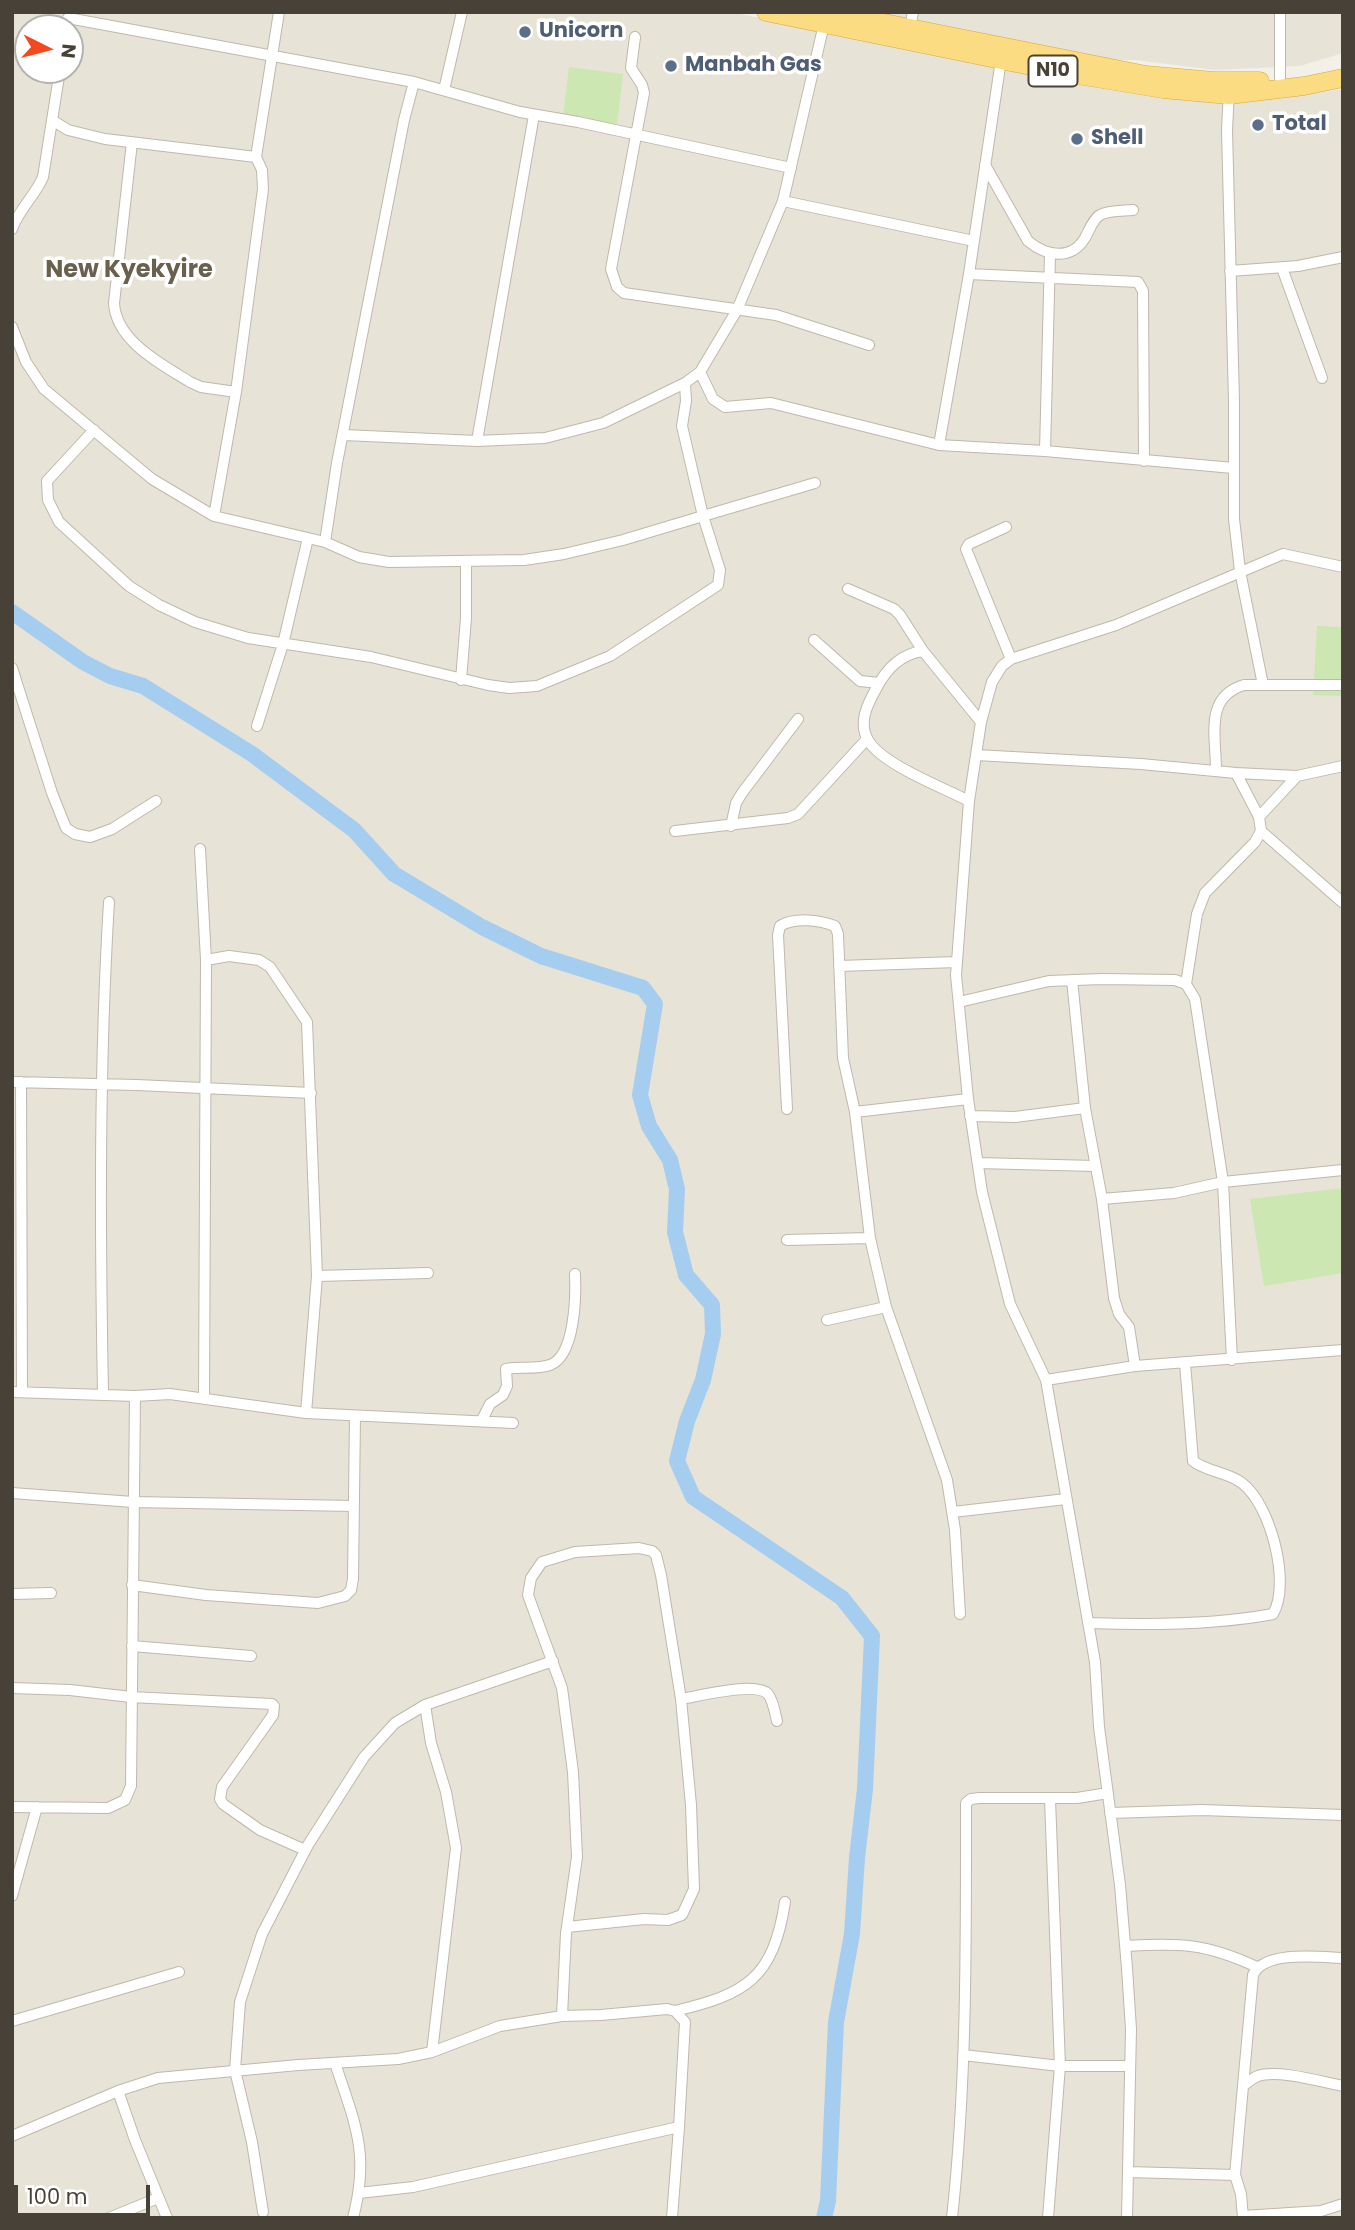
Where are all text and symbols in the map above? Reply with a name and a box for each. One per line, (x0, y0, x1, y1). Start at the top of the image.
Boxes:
north arrow (14, 14, 84, 84)
place label: Unicorn (539, 19, 623, 45)
marker: Unicorn (517, 24, 533, 40)
text: N (54, 43, 83, 60)
place label: Manbah Gas (685, 53, 822, 79)
road number: N10 (1028, 55, 1078, 86)
marker: Manbah Gas (663, 58, 679, 74)
place label: Total (1272, 112, 1327, 138)
marker: Total (1250, 117, 1266, 133)
place label: Shell (1091, 126, 1143, 152)
marker: Shell (1069, 131, 1085, 147)
district label: New Kyekyire (45, 257, 213, 285)
scale bar (18, 2170, 154, 2214)
text: 100 m (27, 2182, 87, 2211)

